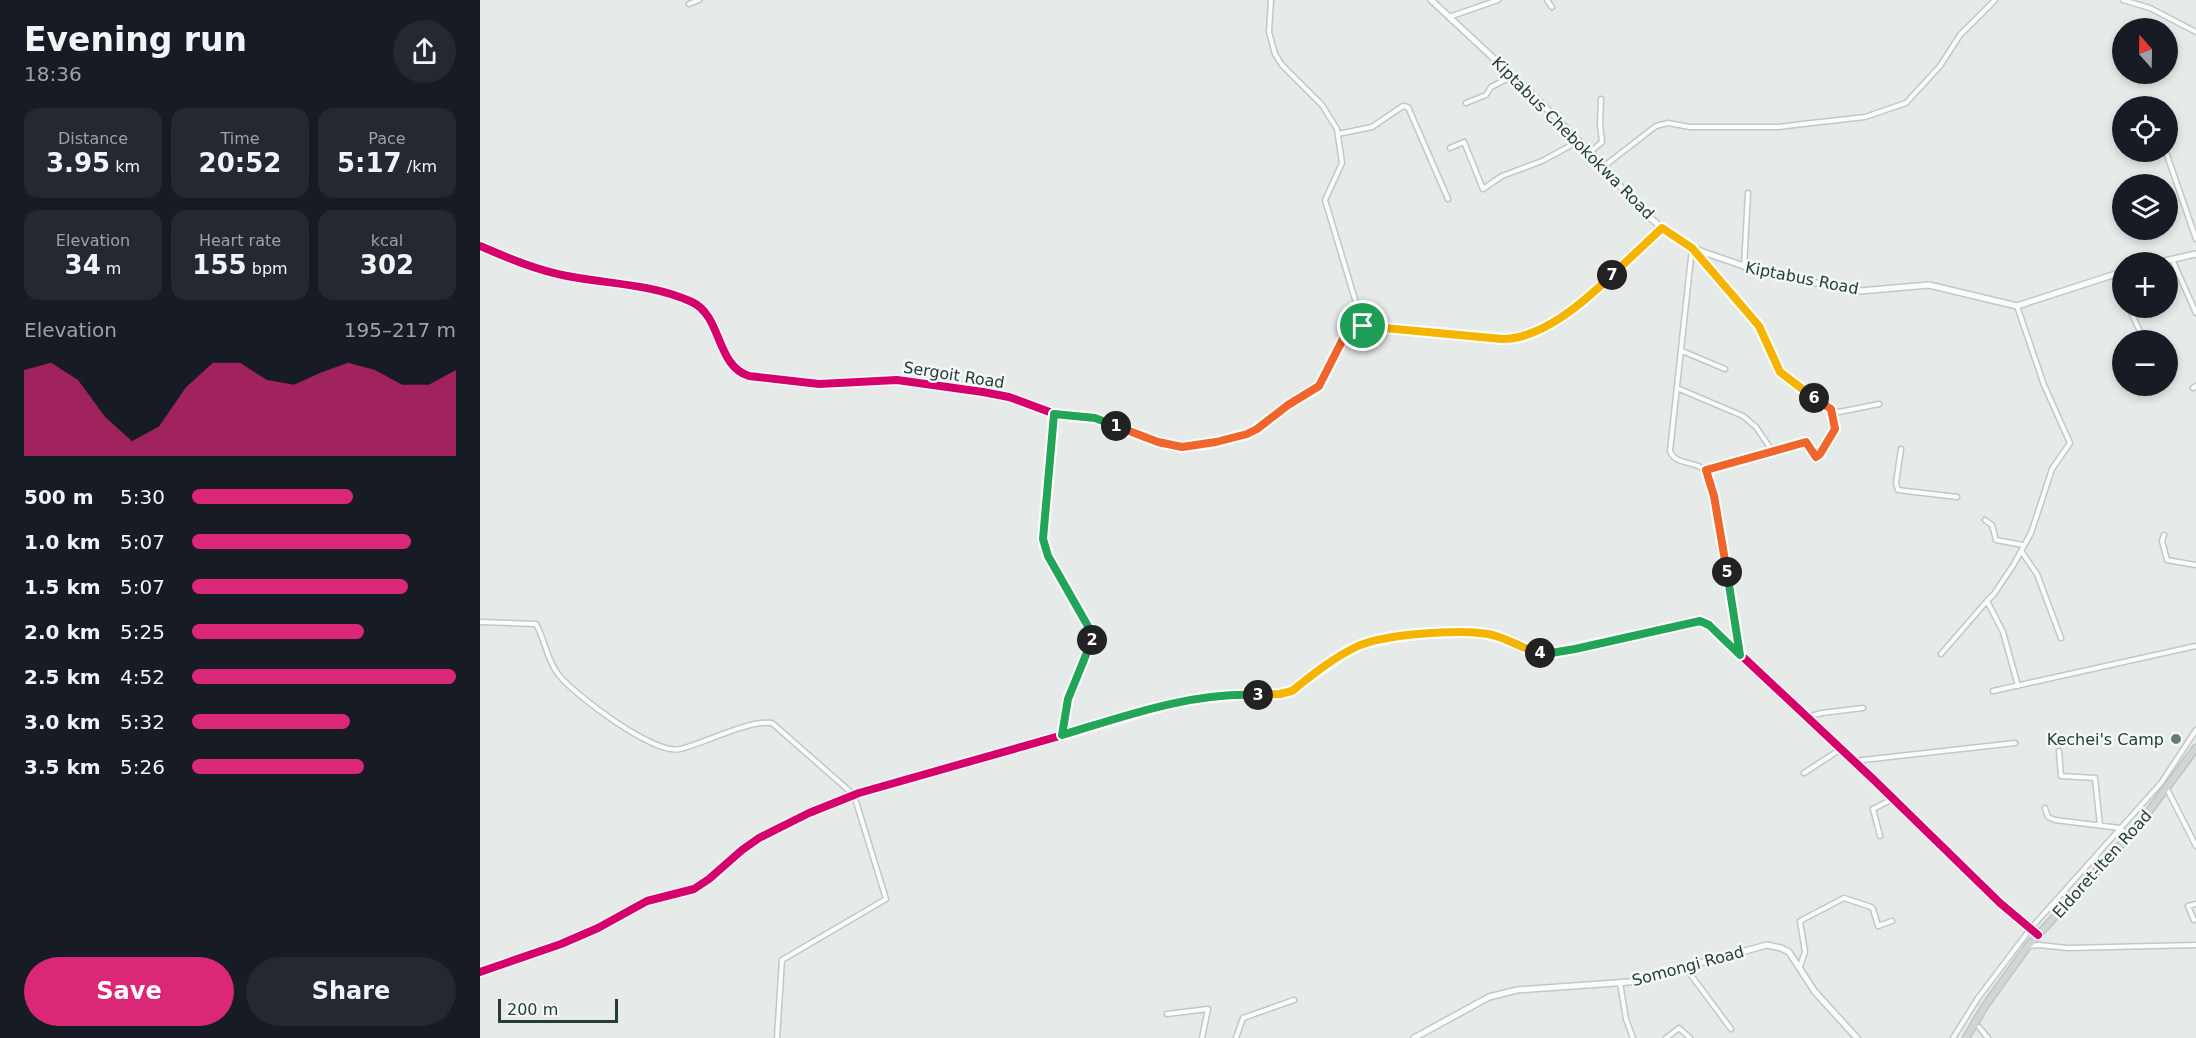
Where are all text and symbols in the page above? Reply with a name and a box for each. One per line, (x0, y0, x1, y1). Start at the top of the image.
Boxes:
north arrow (2112, 18, 2178, 84)
map controls (2112, 18, 2178, 396)
text: Evening run (24, 20, 247, 59)
button: share (393, 20, 456, 83)
street label: Kiptabus Chebokokwa Road (1488, 53, 1658, 223)
text: 18:36 (24, 62, 82, 86)
button: locate (2112, 96, 2178, 162)
text: Distance (58, 129, 128, 148)
text: Time (220, 129, 260, 148)
text: Pace (368, 129, 406, 148)
text: 3.95 (46, 148, 110, 178)
text: 20:52 (199, 148, 281, 178)
text: 5:17 (337, 148, 402, 178)
text: km (110, 157, 140, 176)
text: /km (402, 157, 437, 176)
button: layers (2112, 174, 2178, 240)
text: Elevation (56, 231, 130, 250)
text: Heart rate (199, 231, 281, 250)
text: kcal (371, 231, 403, 250)
text: 34 (65, 250, 101, 280)
text: 155 (192, 250, 247, 280)
text: 302 (360, 250, 414, 280)
button: + (2112, 252, 2178, 318)
street label: Kiptabus Road (1744, 258, 1860, 298)
text: m (101, 259, 121, 278)
text: bpm (247, 259, 288, 278)
pin: 7 (1597, 260, 1627, 290)
text: 7 (1606, 265, 1618, 284)
pin (1337, 300, 1388, 351)
icon: arrive (1346, 309, 1379, 342)
text: Elevation (24, 318, 117, 342)
text: 195–217 m (344, 318, 456, 342)
button: − (2112, 330, 2178, 396)
street label: Sergoit Road (902, 358, 1006, 392)
pin: 6 (1799, 383, 1829, 413)
text: 6 (1808, 388, 1820, 407)
pin: 1 (1101, 411, 1131, 441)
text: 1 (1110, 416, 1122, 435)
text: 500 m (24, 485, 94, 509)
text: 5:30 (120, 485, 165, 509)
text: 1.0 km (24, 530, 101, 554)
text: 5:07 (120, 530, 165, 554)
pin: 5 (1712, 557, 1742, 587)
text: 5 (1721, 562, 1733, 581)
text: 1.5 km (24, 575, 101, 599)
text: 5:07 (120, 575, 165, 599)
text: 2.0 km (24, 620, 101, 644)
text: 5:25 (120, 620, 165, 644)
pin: 2 (1077, 625, 1107, 655)
text: 2 (1086, 630, 1098, 649)
pin: 4 (1525, 638, 1555, 668)
text: 4 (1534, 643, 1546, 662)
text: 2.5 km (24, 665, 101, 689)
text: 4:52 (120, 665, 165, 689)
pin: 3 (1243, 680, 1273, 710)
text: 3 (1252, 685, 1264, 704)
text: 3.0 km (24, 710, 101, 734)
text: 5:32 (120, 710, 165, 734)
place label: Kechei's Camp (2047, 730, 2164, 749)
marker: Kechei's Camp (2169, 732, 2183, 746)
text: 3.5 km (24, 755, 101, 779)
text: 5:26 (120, 755, 165, 779)
street label: Eldoret-Iten Road (2048, 806, 2156, 922)
street label: Somongi Road (1630, 942, 1746, 990)
button: Save (24, 957, 234, 1026)
button: Share (246, 957, 456, 1026)
scale bar (498, 996, 618, 1024)
text: 200 m (507, 1000, 558, 1019)

